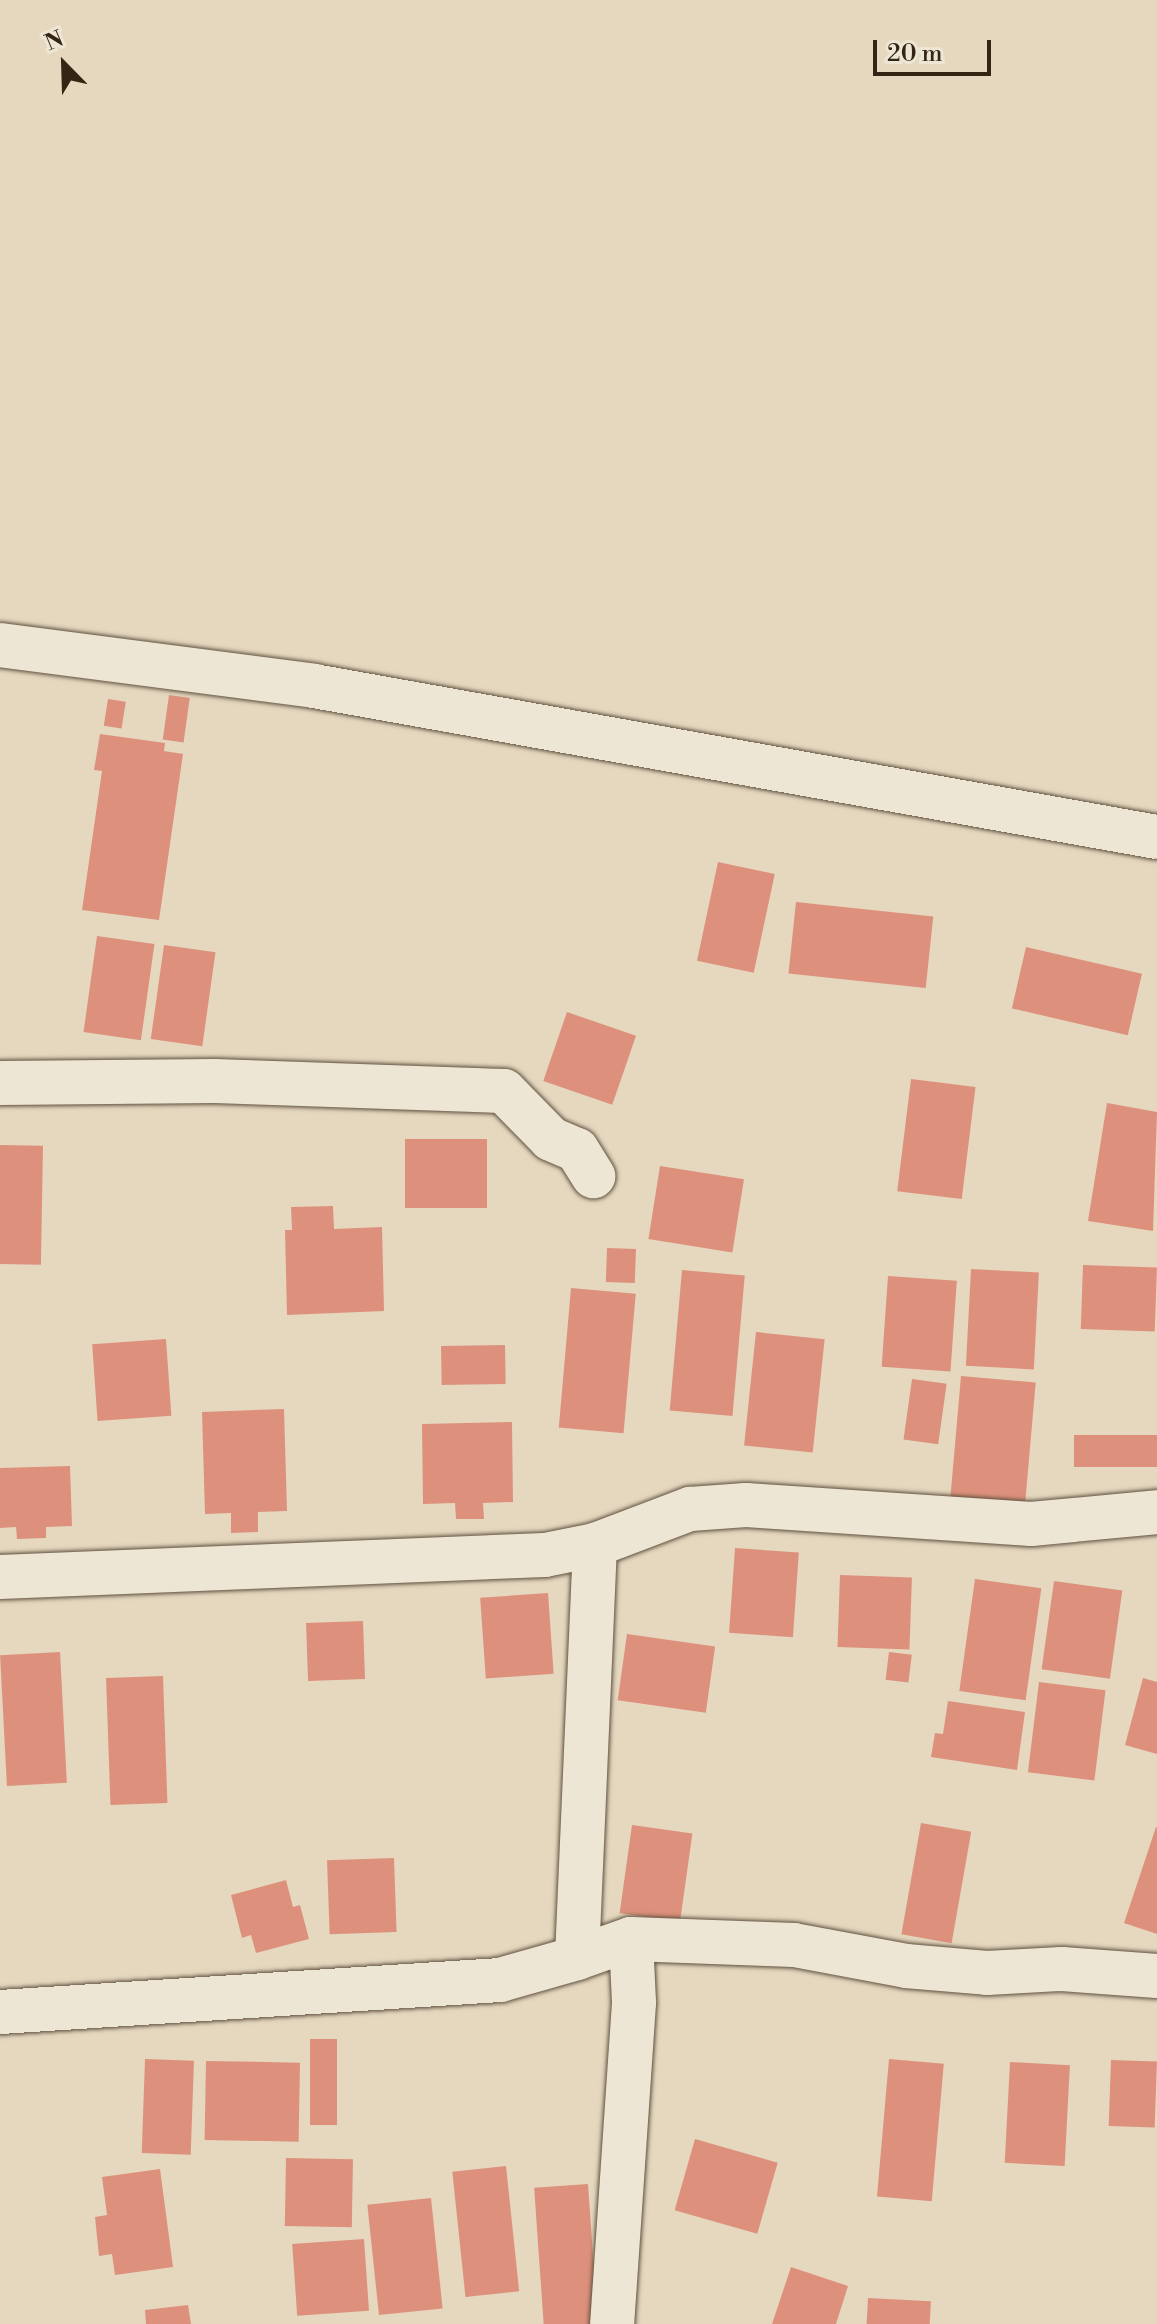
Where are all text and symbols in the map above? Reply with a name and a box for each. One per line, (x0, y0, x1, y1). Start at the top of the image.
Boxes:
north arrow (24, 24, 104, 104)
scale bar (877, 24, 995, 74)
text: N (41, 26, 68, 57)
text: 20 m (887, 39, 943, 69)

